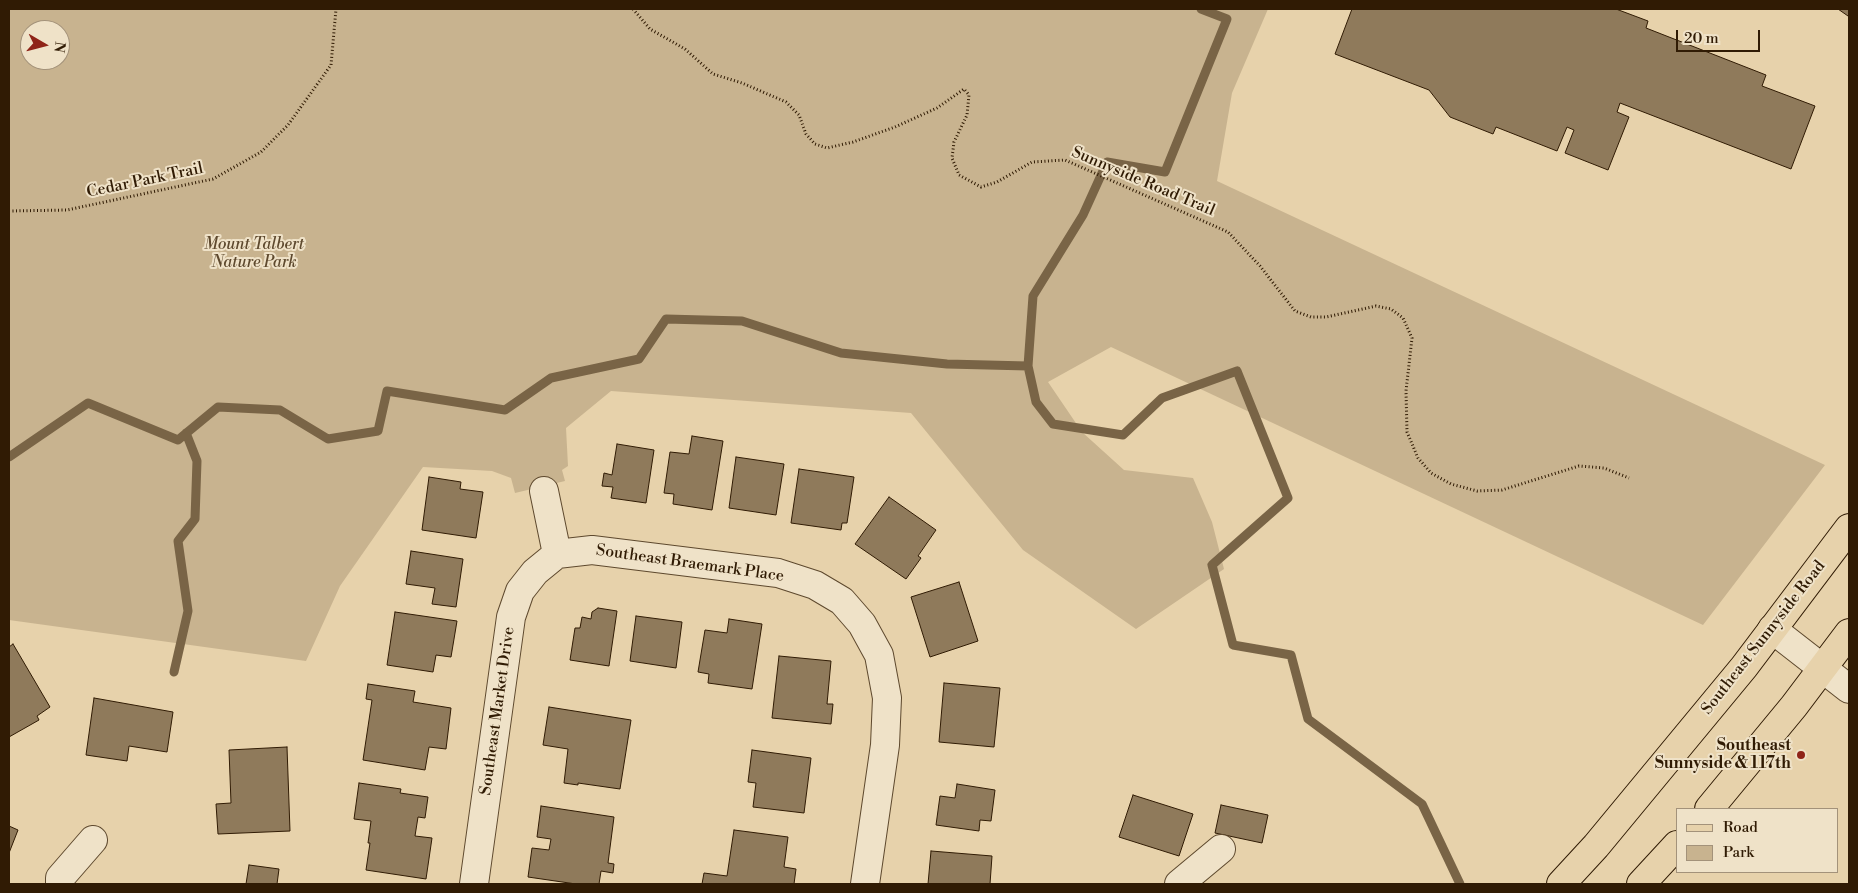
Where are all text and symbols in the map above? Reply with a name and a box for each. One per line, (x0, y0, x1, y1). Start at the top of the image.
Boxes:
north arrow (20, 20, 70, 70)
scale bar (1678, 20, 1762, 52)
text: 20 m (1684, 29, 1719, 48)
text: N (49, 40, 69, 54)
street label: Sunnyside Road Trail (1069, 143, 1217, 221)
street label: Cedar Park Trail (85, 159, 205, 203)
park label: Mount Talbert Nature Park (204, 235, 304, 273)
street label: Southeast Braemark Place (595, 541, 785, 587)
street label: Southeast Sunnyside Road (1698, 557, 1830, 719)
street label: Southeast Market Drive (477, 626, 519, 796)
place label: Southeast Sunnyside & 117th (1655, 736, 1791, 774)
marker: Southeast Sunnyside & 117th (1795, 749, 1807, 761)
legend (1676, 808, 1838, 873)
text: Road (1723, 818, 1758, 837)
text: Park (1723, 843, 1754, 862)

